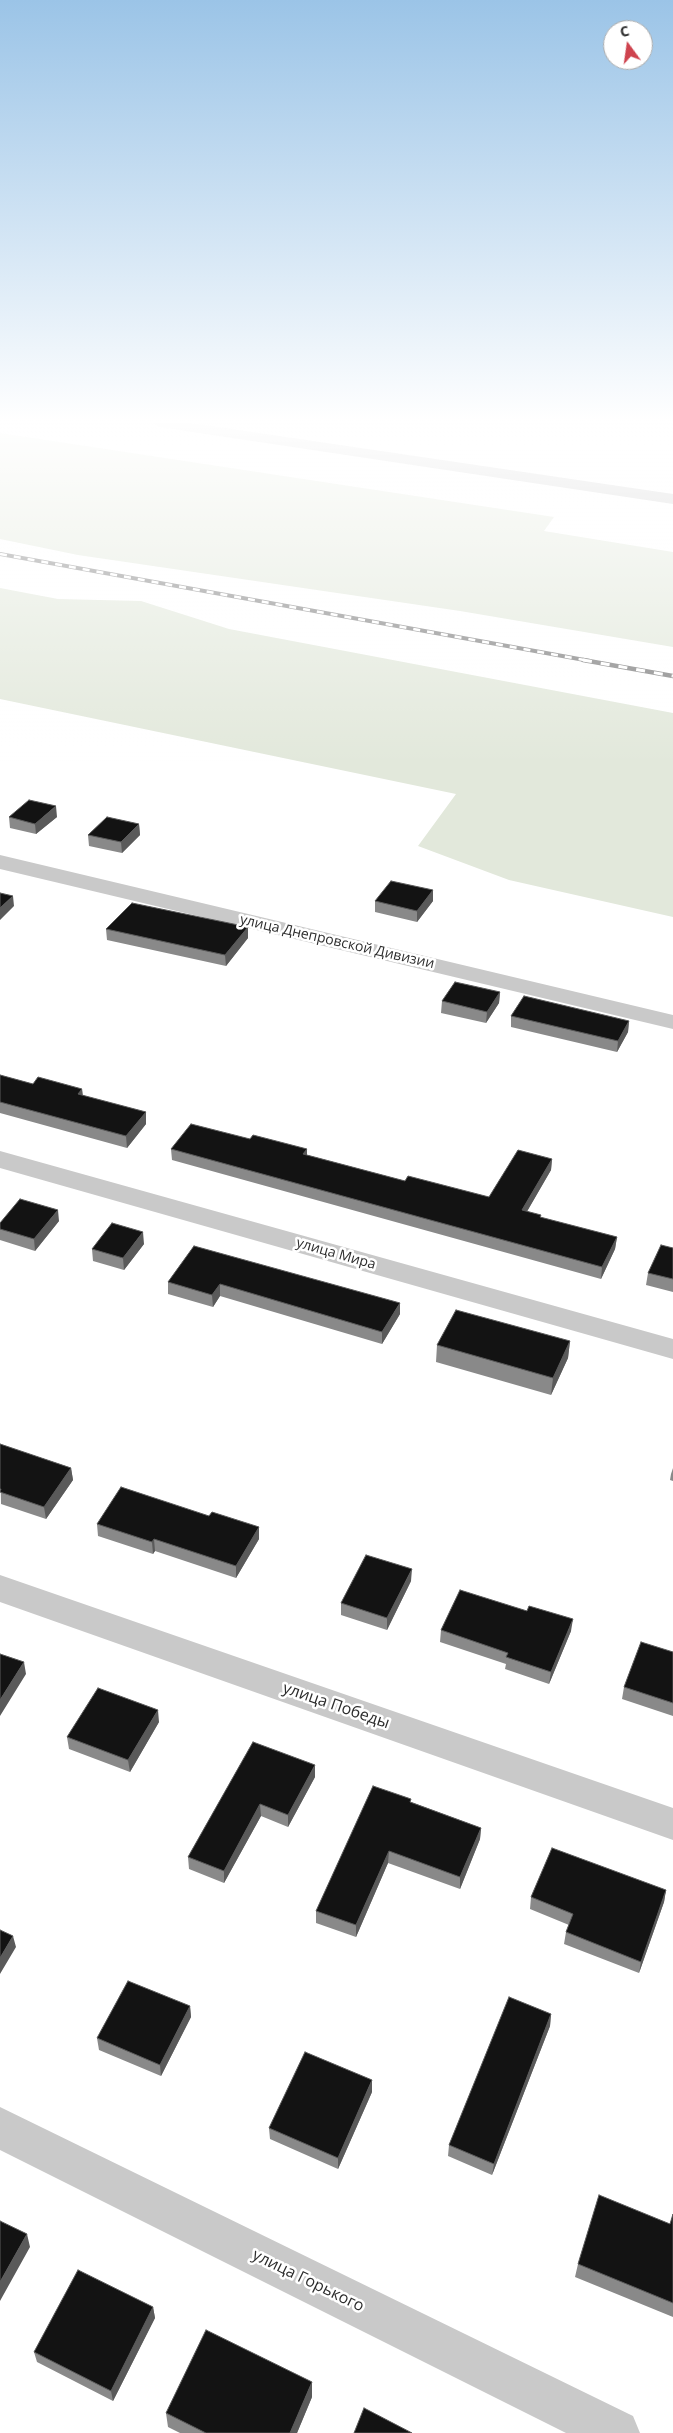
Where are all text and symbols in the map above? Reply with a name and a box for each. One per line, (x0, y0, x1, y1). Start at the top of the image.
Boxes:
north arrow (603, 20, 653, 70)
text: С (618, 21, 631, 41)
street label: улица Днепровской Дивизии (238, 911, 436, 973)
street label: улица Мира (294, 1235, 378, 1273)
street label: улица Победы (280, 1679, 392, 1733)
street label: улица Горького (249, 2246, 367, 2316)

